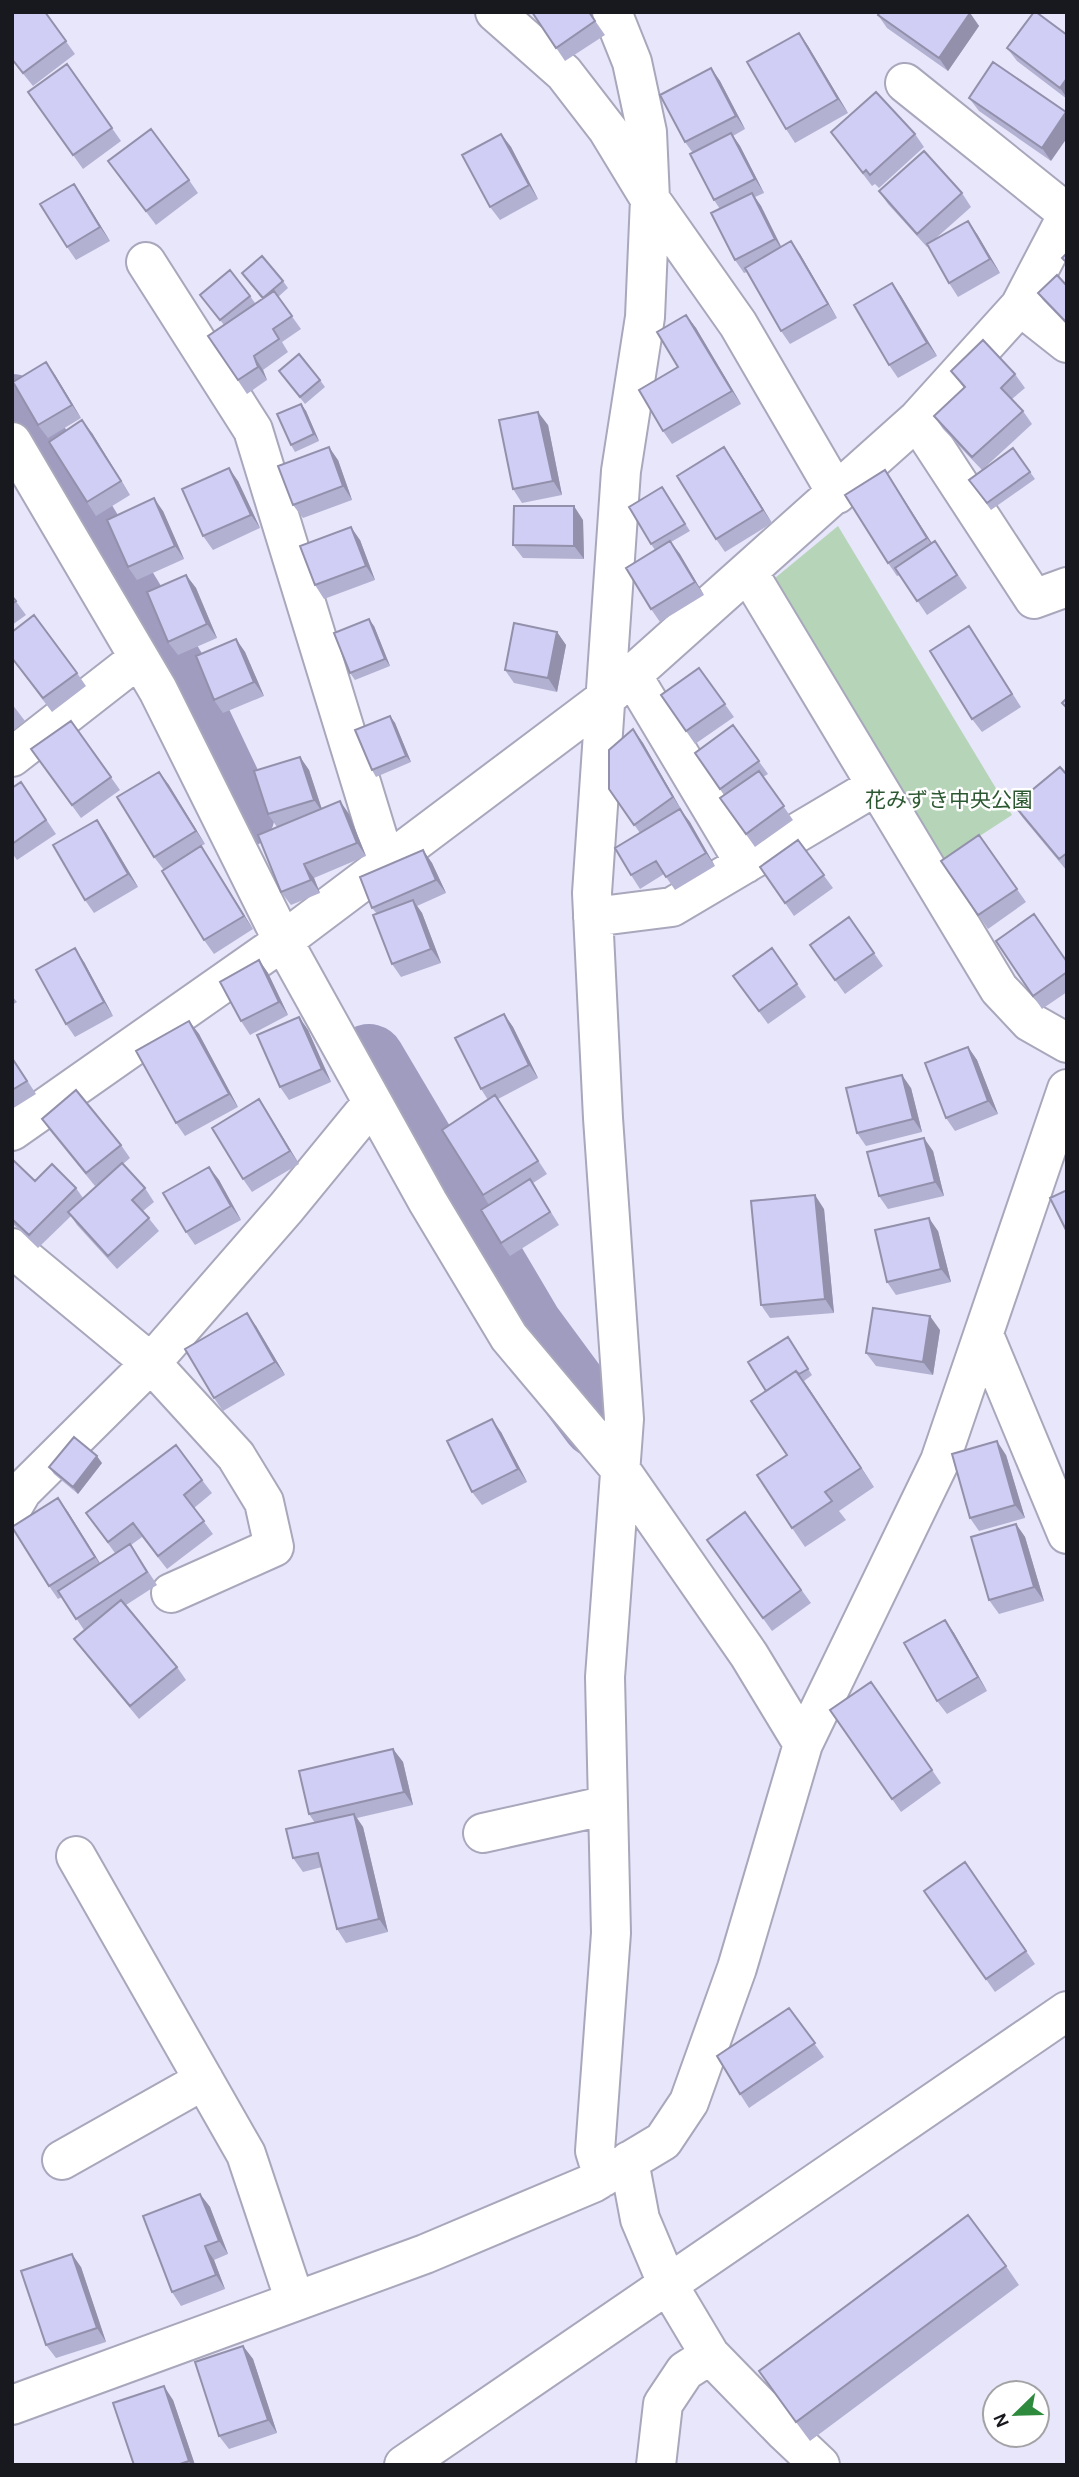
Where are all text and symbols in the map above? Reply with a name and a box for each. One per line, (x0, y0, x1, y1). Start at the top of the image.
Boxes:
park label: 花みずき中央公園 (865, 788, 1033, 812)
north arrow (981, 2379, 1051, 2449)
text: N (988, 2410, 1014, 2431)

